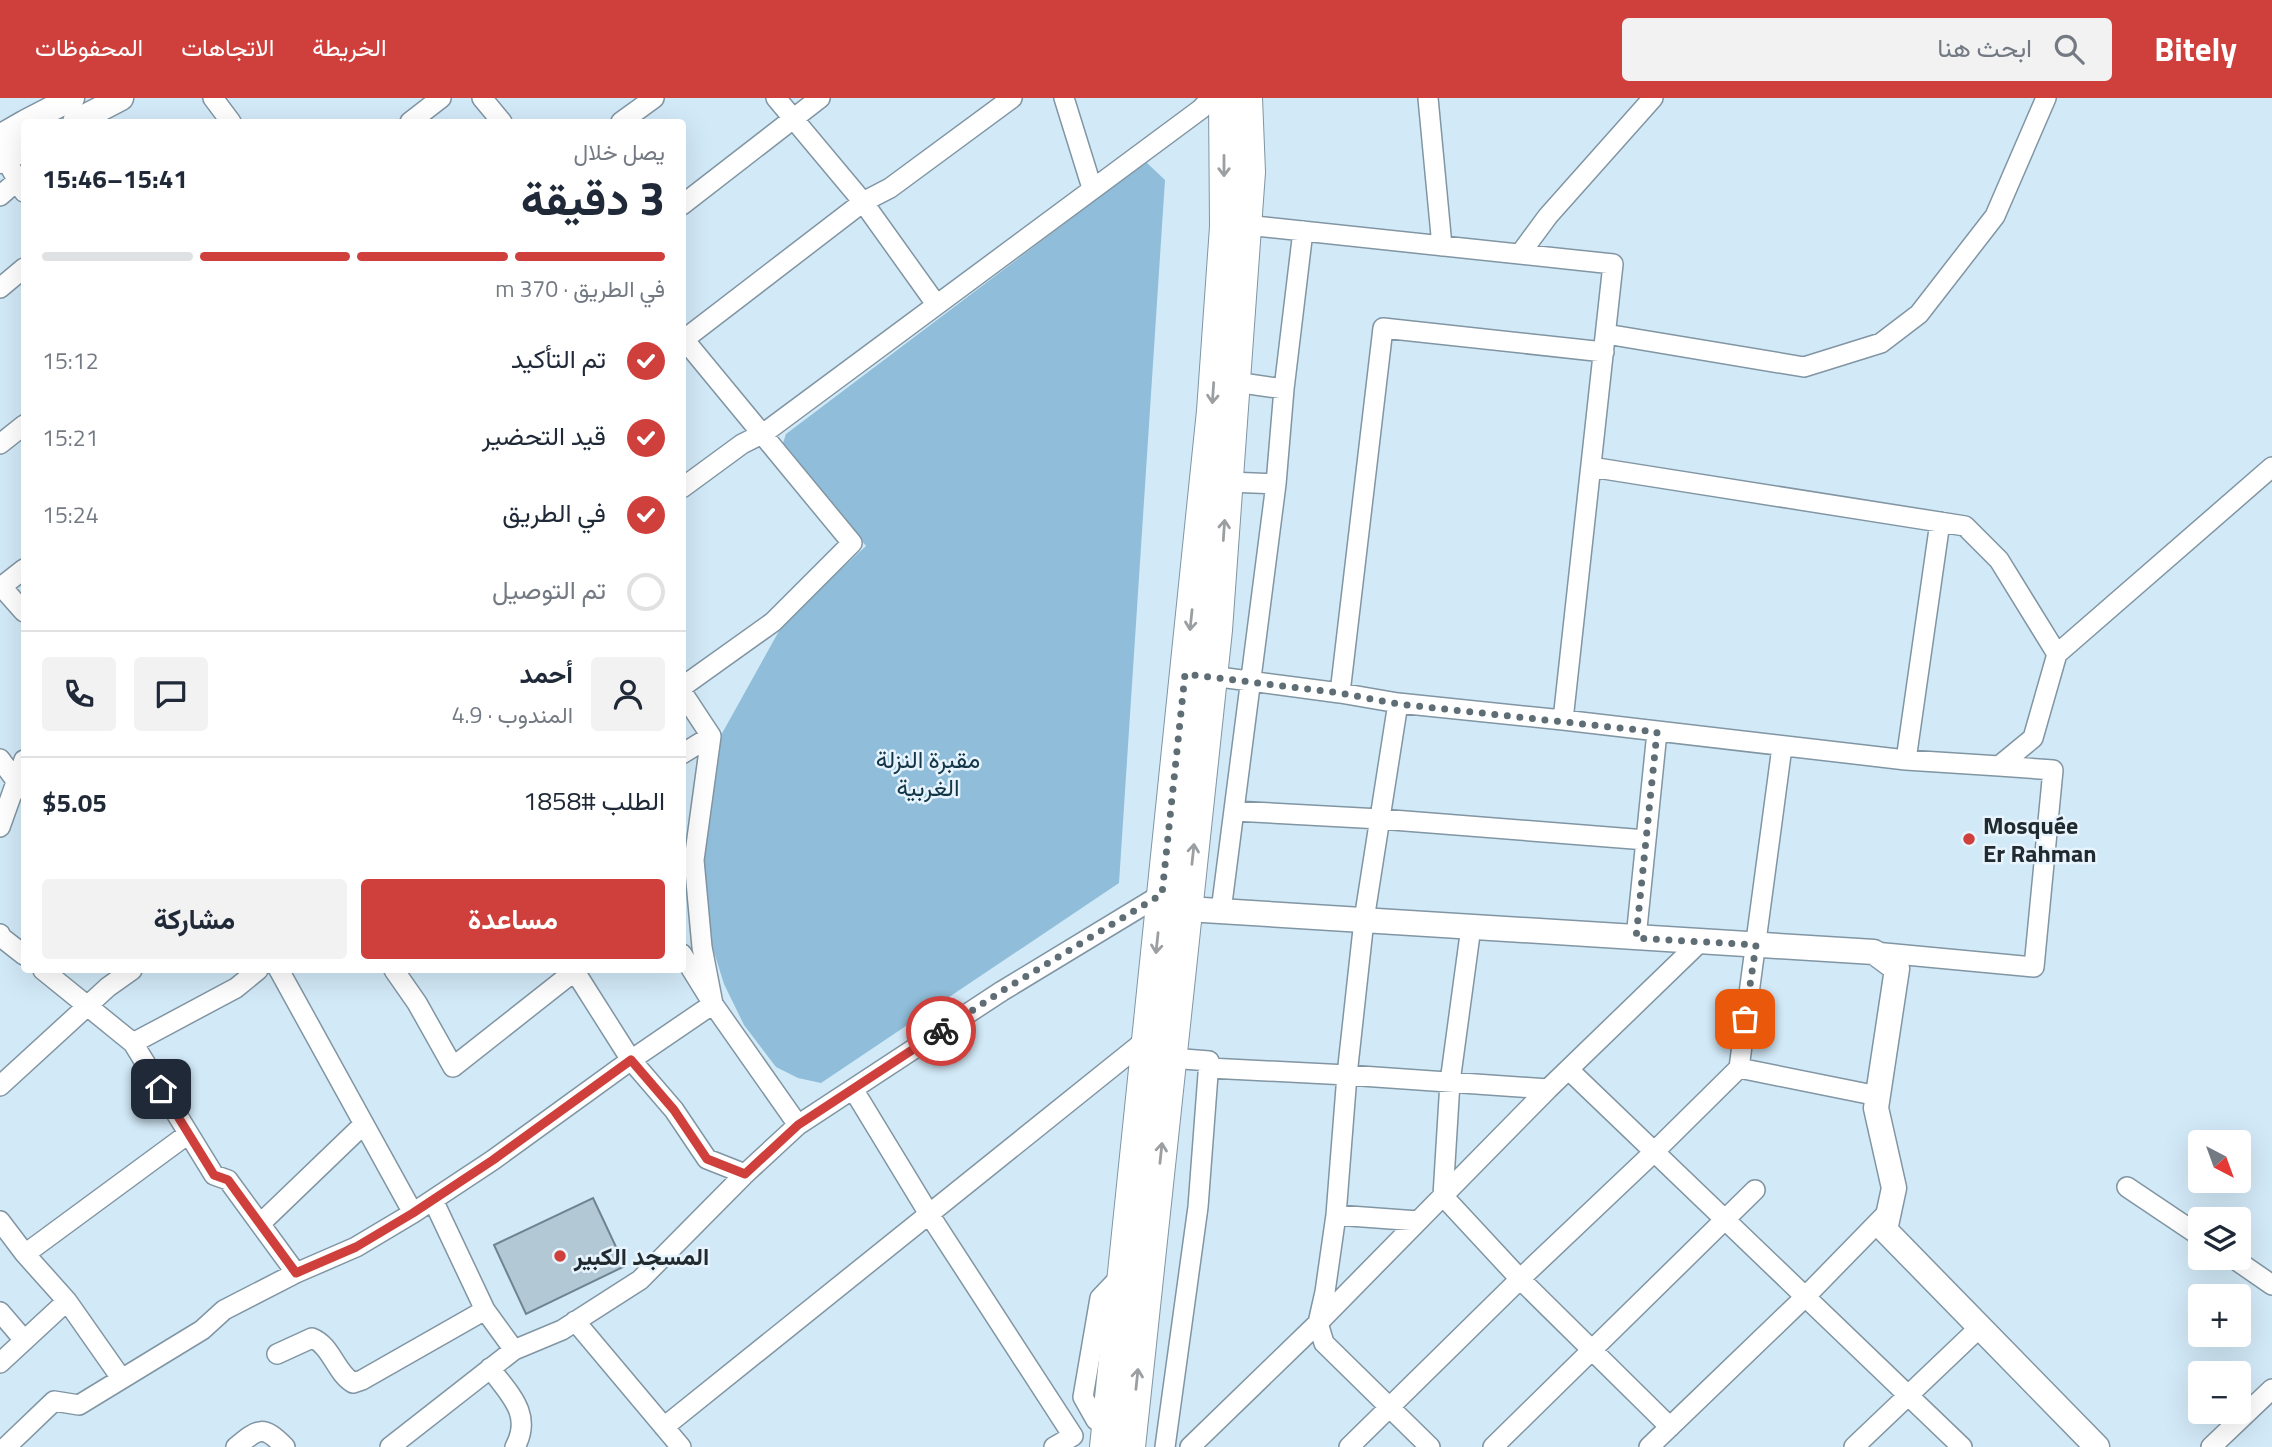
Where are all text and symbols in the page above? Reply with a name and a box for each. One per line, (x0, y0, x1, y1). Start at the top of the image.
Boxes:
search box (1622, 18, 2112, 81)
text: Bitely (2154, 24, 2237, 74)
text: ابحث هنا (1937, 28, 2032, 67)
text: المحفوظات (35, 29, 143, 65)
text: الاتجاهات (181, 29, 274, 65)
text: الخريطة (312, 29, 387, 65)
icon: search (2050, 30, 2088, 68)
text: يصل خلال (574, 134, 665, 169)
one-way arrow (1217, 154, 1231, 177)
text: 15:41–15:46 (42, 159, 188, 198)
text: 3 دقيقة (521, 163, 665, 233)
text: في الطريق · 370 m (495, 271, 665, 306)
text: تم التأكيد (511, 339, 606, 378)
icon: check (627, 342, 665, 380)
text: 15:12 (42, 343, 99, 378)
one-way arrow (1207, 382, 1220, 405)
text: قيد التحضير (482, 416, 606, 455)
icon: check (627, 419, 665, 457)
text: 15:21 (42, 420, 99, 455)
text: في الطريق (502, 493, 606, 532)
icon: check (627, 496, 665, 534)
text: 15:24 (42, 497, 99, 532)
one-way arrow (1218, 519, 1231, 541)
text: تم التوصيل (492, 570, 606, 609)
one-way arrow (1184, 608, 1197, 631)
text: أحمد (520, 654, 573, 693)
button: phone (42, 657, 116, 731)
button: chat (134, 657, 208, 731)
button: person (591, 657, 665, 731)
text: المندوب · 4.9 (452, 697, 573, 732)
park label: مقبرة النزلة الغربية (876, 741, 980, 805)
text: الطلب #1858 (523, 781, 665, 820)
text: $5.05 (42, 783, 107, 822)
place label: Mosquée Er Rahman (1983, 807, 2096, 871)
marker: Mosquée Er Rahman (1961, 831, 1977, 847)
one-way arrow (1186, 843, 1199, 865)
button: مشاركة (42, 879, 347, 959)
button: مساعدة (361, 879, 665, 959)
one-way arrow (1150, 932, 1163, 954)
pin (1715, 989, 1775, 1049)
courier (906, 996, 976, 1066)
icon: bag (1726, 1000, 1764, 1038)
icon: bike (922, 1012, 960, 1050)
pin (131, 1059, 191, 1119)
icon: home (142, 1070, 180, 1108)
north arrow (2188, 1130, 2250, 1194)
map controls (2188, 1130, 2251, 1424)
one-way arrow (1154, 1142, 1167, 1165)
button: layers (2188, 1207, 2251, 1270)
place label: المسجد الكبير (573, 1238, 709, 1274)
marker: المسجد الكبير (552, 1248, 568, 1264)
button: + (2188, 1284, 2251, 1347)
button: − (2188, 1361, 2251, 1424)
one-way arrow (1131, 1368, 1144, 1391)

